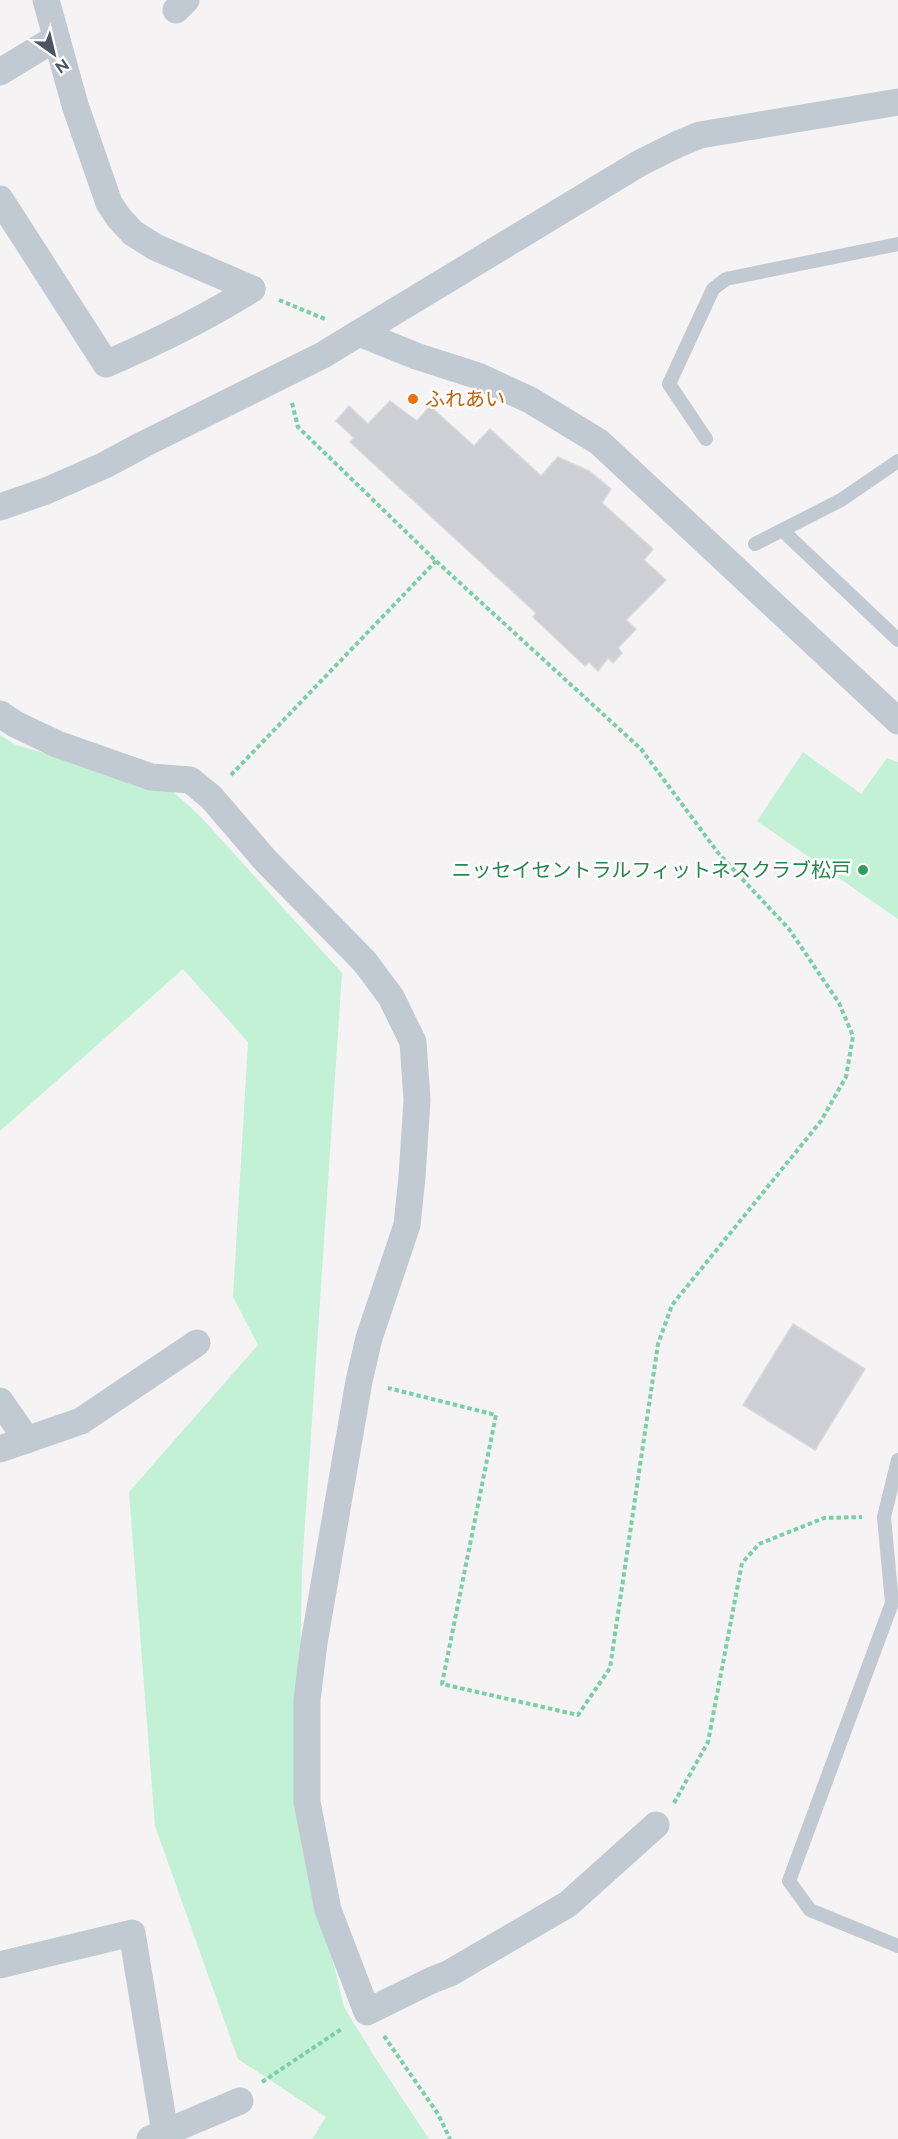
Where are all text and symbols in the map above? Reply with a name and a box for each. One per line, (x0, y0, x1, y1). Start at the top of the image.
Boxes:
north arrow (24, 24, 84, 84)
text: N (52, 55, 72, 77)
place label: ふれあい (425, 387, 505, 411)
marker: ふれあい (406, 392, 420, 406)
place label: ニッセイセントラルフィットネスクラブ松戸 (451, 858, 851, 882)
marker: ニッセイセントラルフィットネスクラブ松戸 (856, 863, 870, 877)

